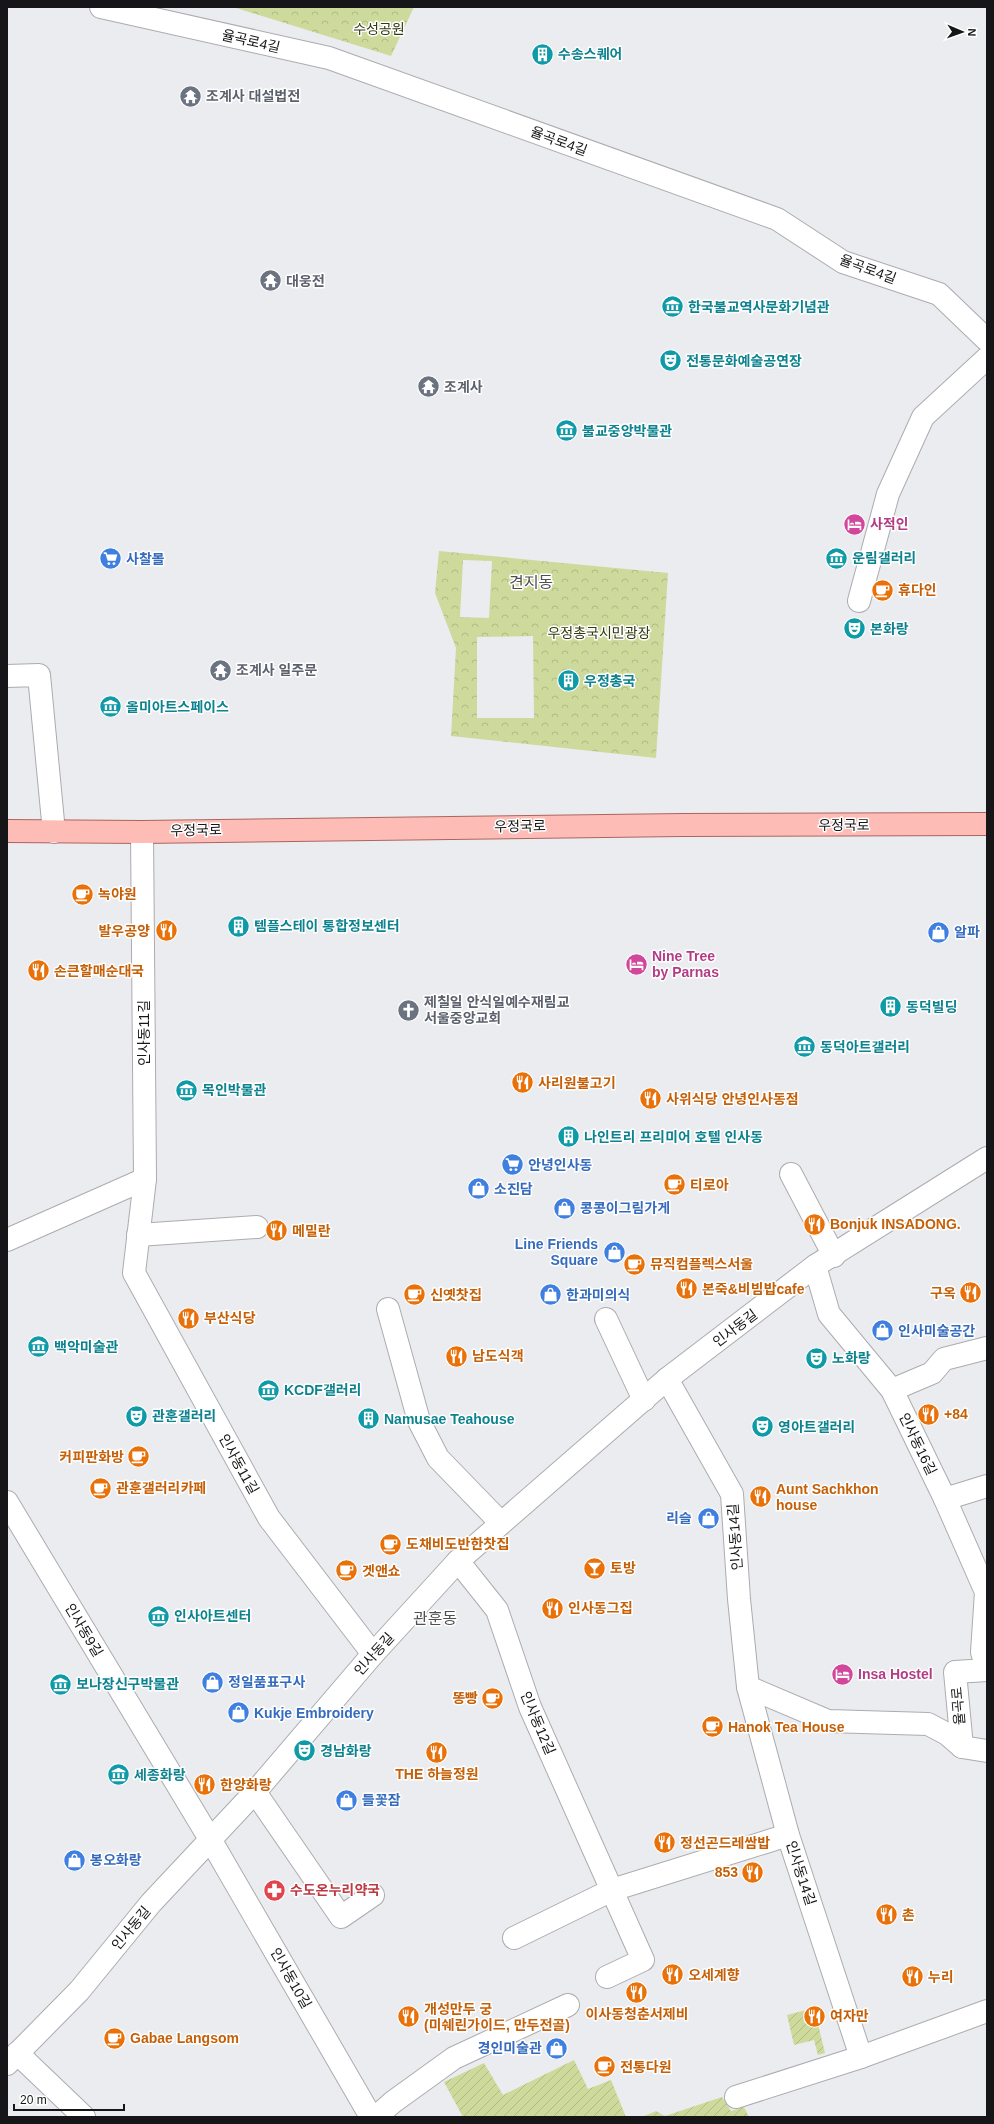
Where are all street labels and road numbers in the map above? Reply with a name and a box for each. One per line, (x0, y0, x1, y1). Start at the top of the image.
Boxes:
street label: 율곡로4길 (220, 27, 282, 55)
street label: 율곡로4길 (528, 123, 590, 159)
street label: 율곡로4길 (837, 251, 899, 287)
street label: 우정국로 (818, 817, 870, 833)
street label: 우정국로 (494, 818, 546, 834)
street label: 우정국로 (170, 822, 222, 838)
street label: 인사동11길 (136, 1000, 152, 1066)
street label: 인사동길 (710, 1306, 760, 1350)
street label: 인사동16길 (896, 1410, 940, 1478)
street label: 인사동11길 (216, 1431, 262, 1497)
street label: 인사동14길 (725, 1503, 745, 1571)
street label: 인사동9길 (62, 1600, 106, 1660)
street label: 인사동길 (351, 1629, 397, 1679)
street label: 율곡로 (948, 1686, 968, 1726)
street label: 인사동12길 (518, 1689, 558, 1757)
street label: 인사동14길 (783, 1839, 819, 1907)
street label: 인사동길 (108, 1903, 154, 1953)
street label: 인사동10길 (267, 1945, 315, 2011)

